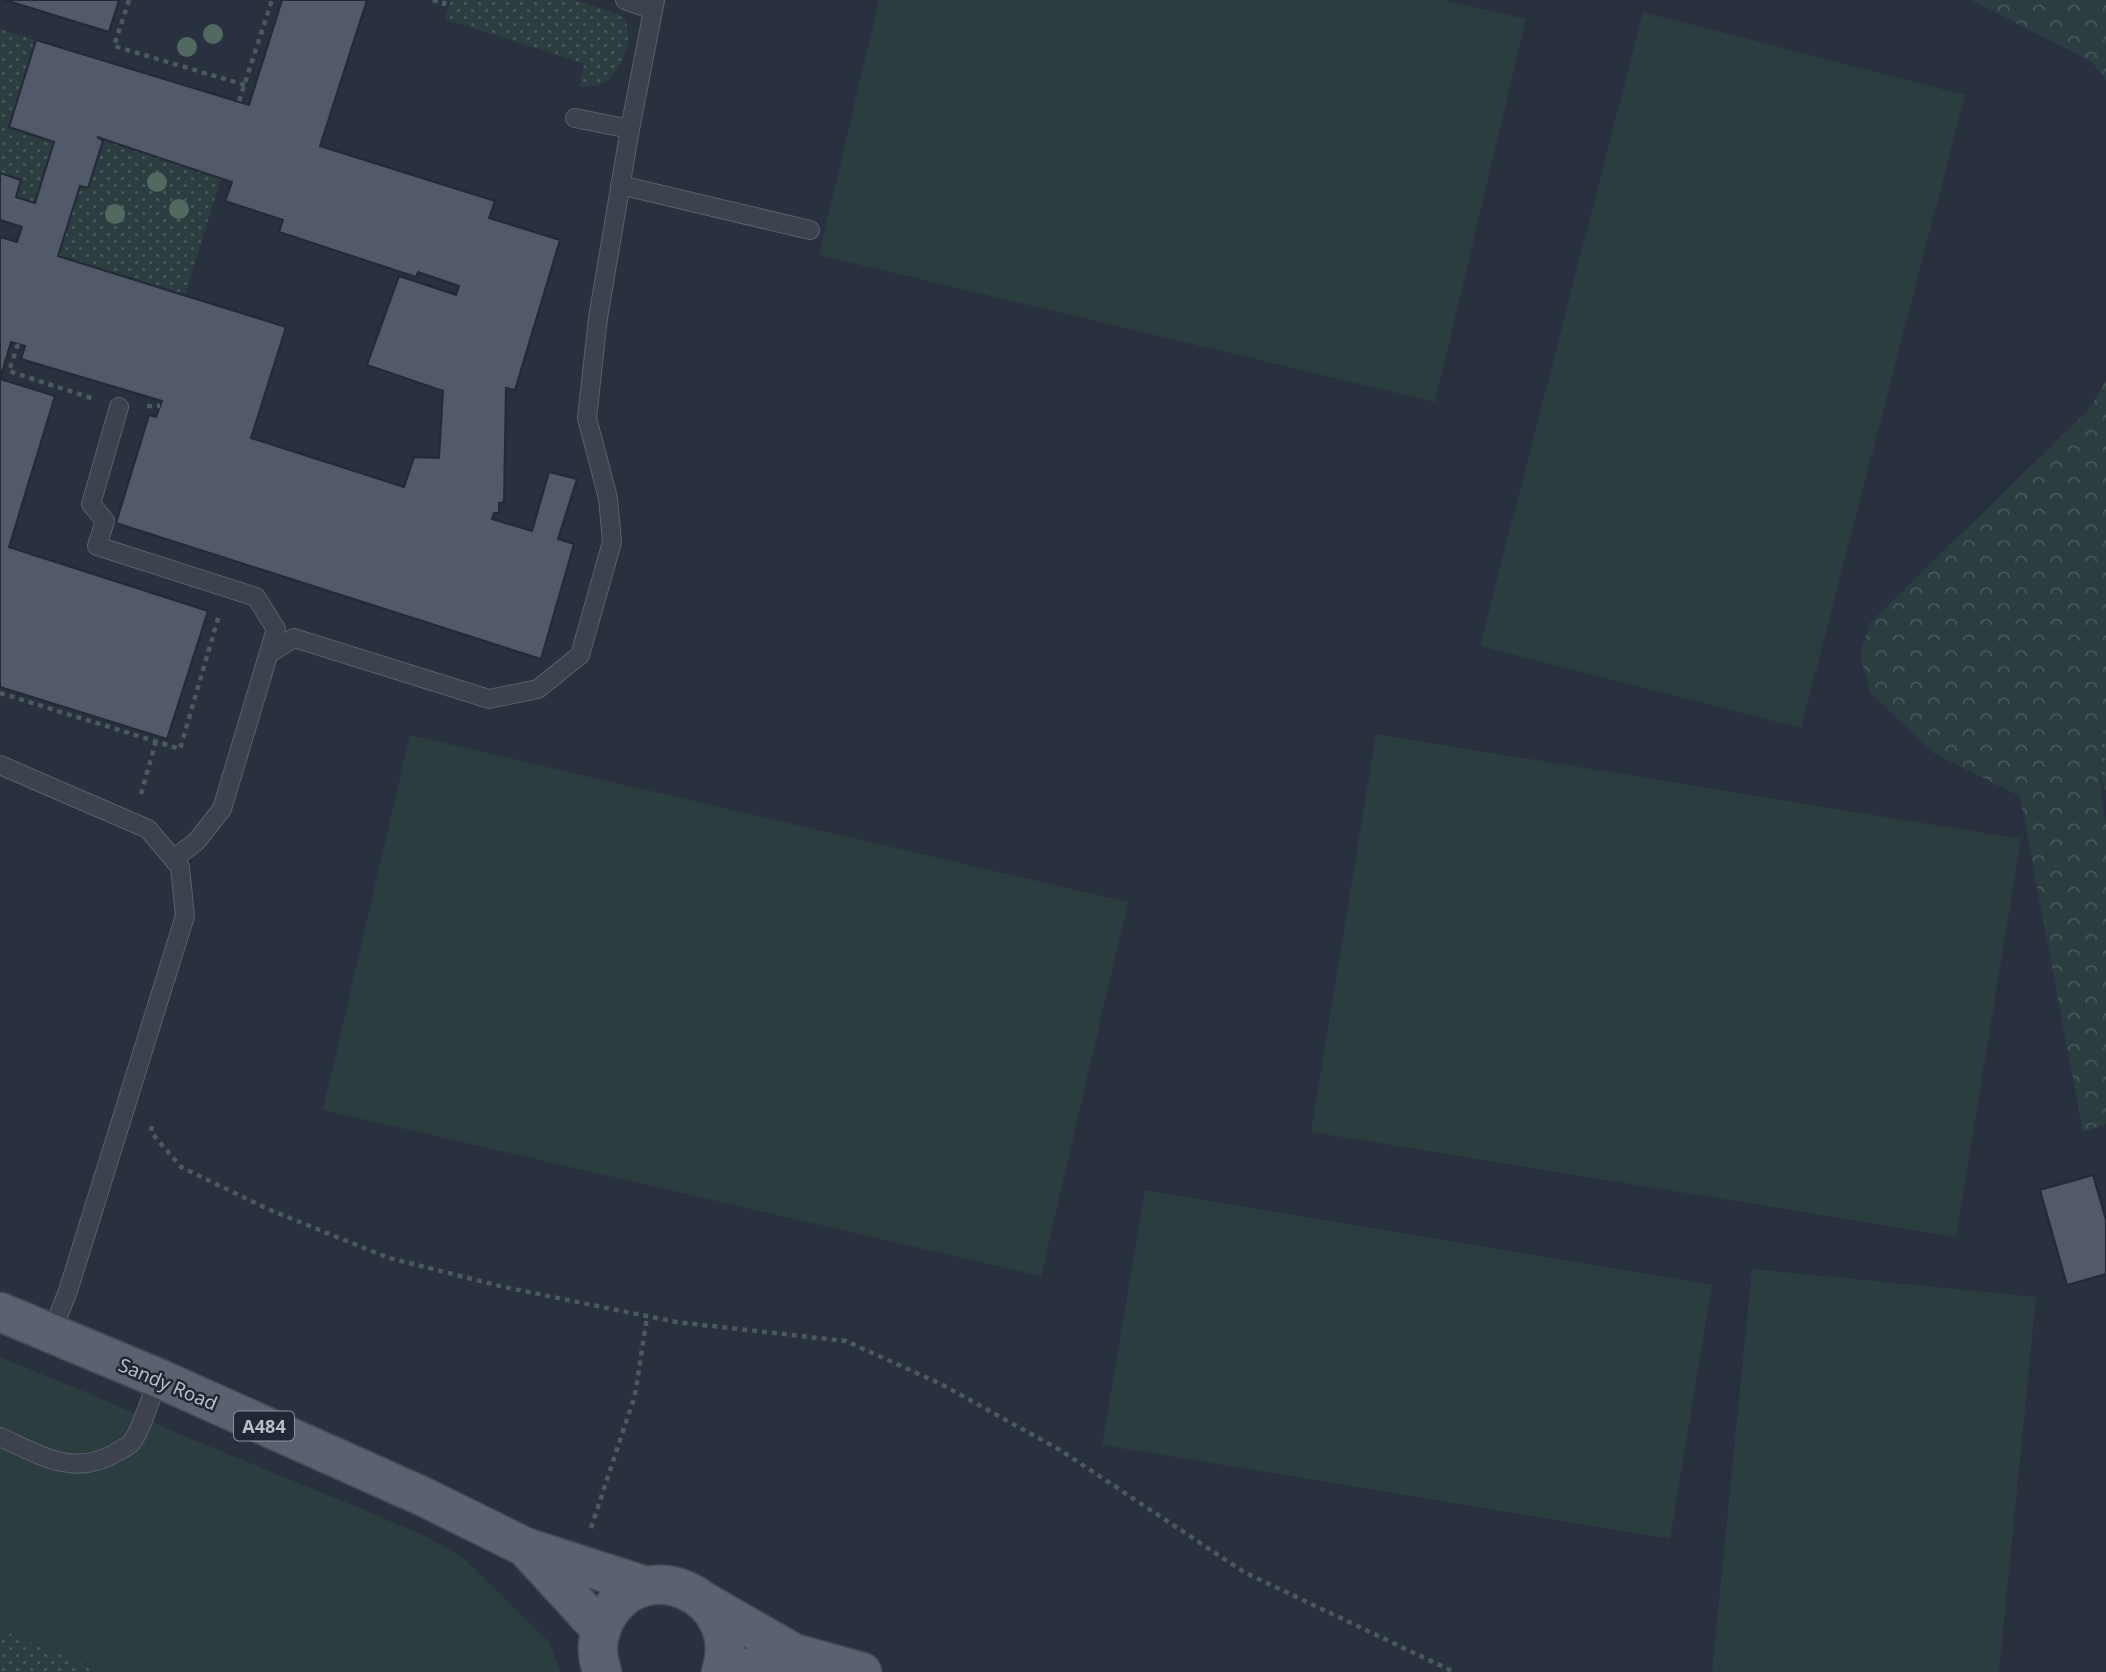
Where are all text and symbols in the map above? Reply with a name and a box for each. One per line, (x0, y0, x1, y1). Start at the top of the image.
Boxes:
street label: Sandy Road (115, 1352, 221, 1416)
road number: A484 (234, 1412, 294, 1441)

